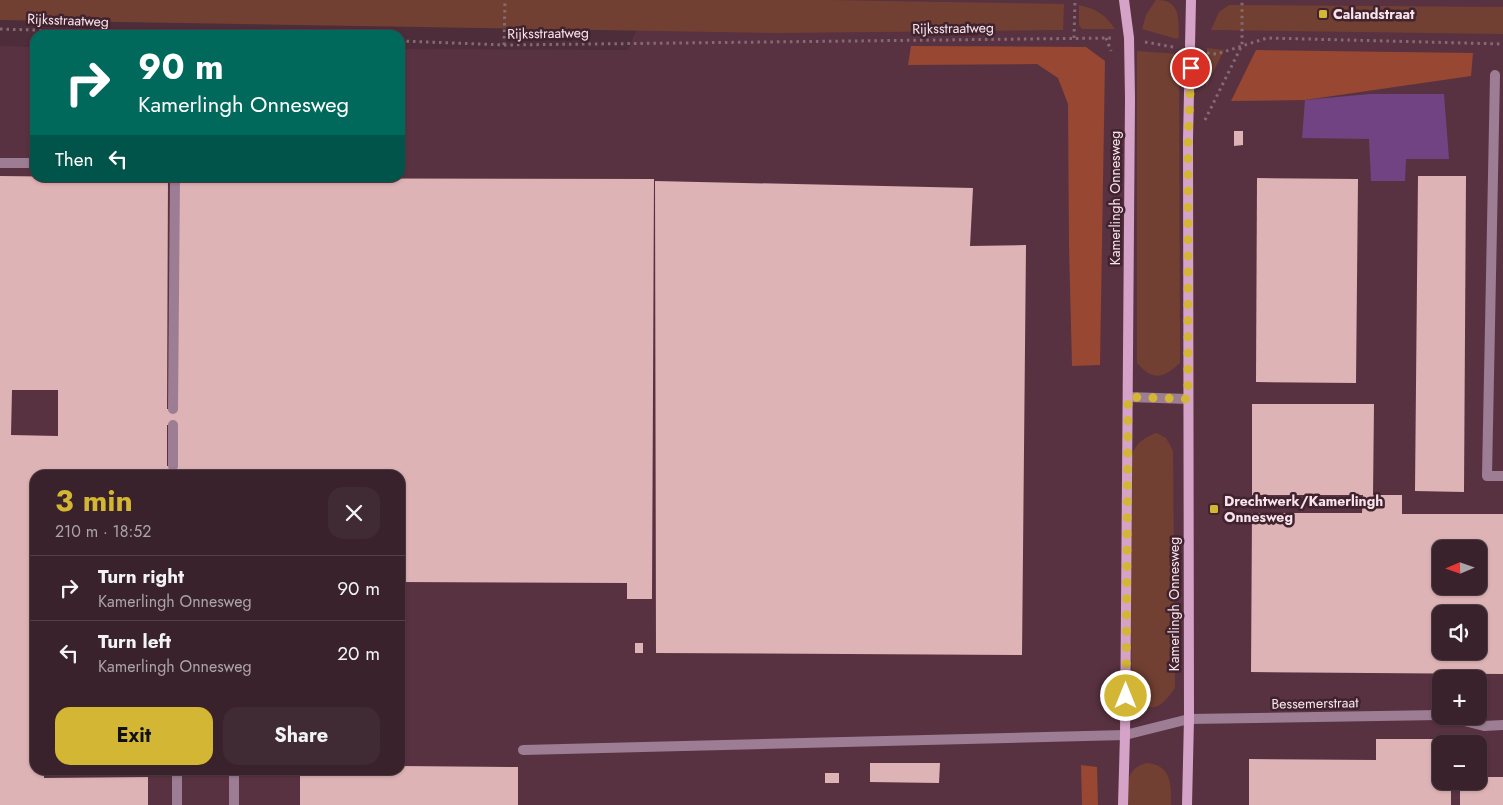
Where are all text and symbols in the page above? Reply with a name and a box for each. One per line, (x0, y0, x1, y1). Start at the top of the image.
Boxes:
place label: Calandstraat (1333, 4, 1415, 24)
marker: Calandstraat (1317, 8, 1329, 20)
street label: Rijksstraatweg (27, 9, 109, 31)
street label: Rijksstraatweg (912, 17, 994, 39)
street label: Rijksstraatweg (507, 22, 589, 44)
text: 90 m (138, 42, 224, 92)
pin (1170, 47, 1212, 89)
icon: right (55, 50, 120, 115)
icon: arrive (1177, 54, 1205, 82)
text: Kamerlingh Onnesweg (138, 88, 349, 120)
street label: Kamerlingh Onnesweg (1105, 131, 1125, 265)
icon: left (104, 145, 132, 173)
text: Then (55, 146, 94, 173)
text: 3 min (55, 479, 133, 522)
button: close (328, 487, 380, 539)
place label: Drechtwerk/Kamerlingh Onnesweg (1224, 491, 1383, 527)
marker: Drechtwerk/Kamerlingh Onnesweg (1208, 503, 1220, 515)
text: 210 m · 18:52 (55, 520, 151, 543)
street label: Kamerlingh Onnesweg (1164, 537, 1184, 671)
north arrow (1432, 540, 1488, 595)
map controls (1432, 540, 1487, 790)
text: Turn right (98, 563, 184, 590)
icon: right (55, 574, 83, 602)
text: 90 m (337, 575, 380, 602)
text: Kamerlingh Onnesweg (98, 590, 252, 613)
button: sound (1432, 605, 1487, 660)
text: Turn left (98, 628, 171, 655)
icon: left (55, 639, 83, 667)
text: 20 m (337, 640, 380, 667)
text: Kamerlingh Onnesweg (98, 655, 252, 678)
position arrow (1099, 669, 1151, 721)
button: + (1432, 670, 1487, 725)
street label: Bessemerstraat (1271, 692, 1359, 714)
button: Exit (55, 707, 213, 765)
button: Share (223, 707, 380, 765)
button: − (1432, 735, 1487, 790)

